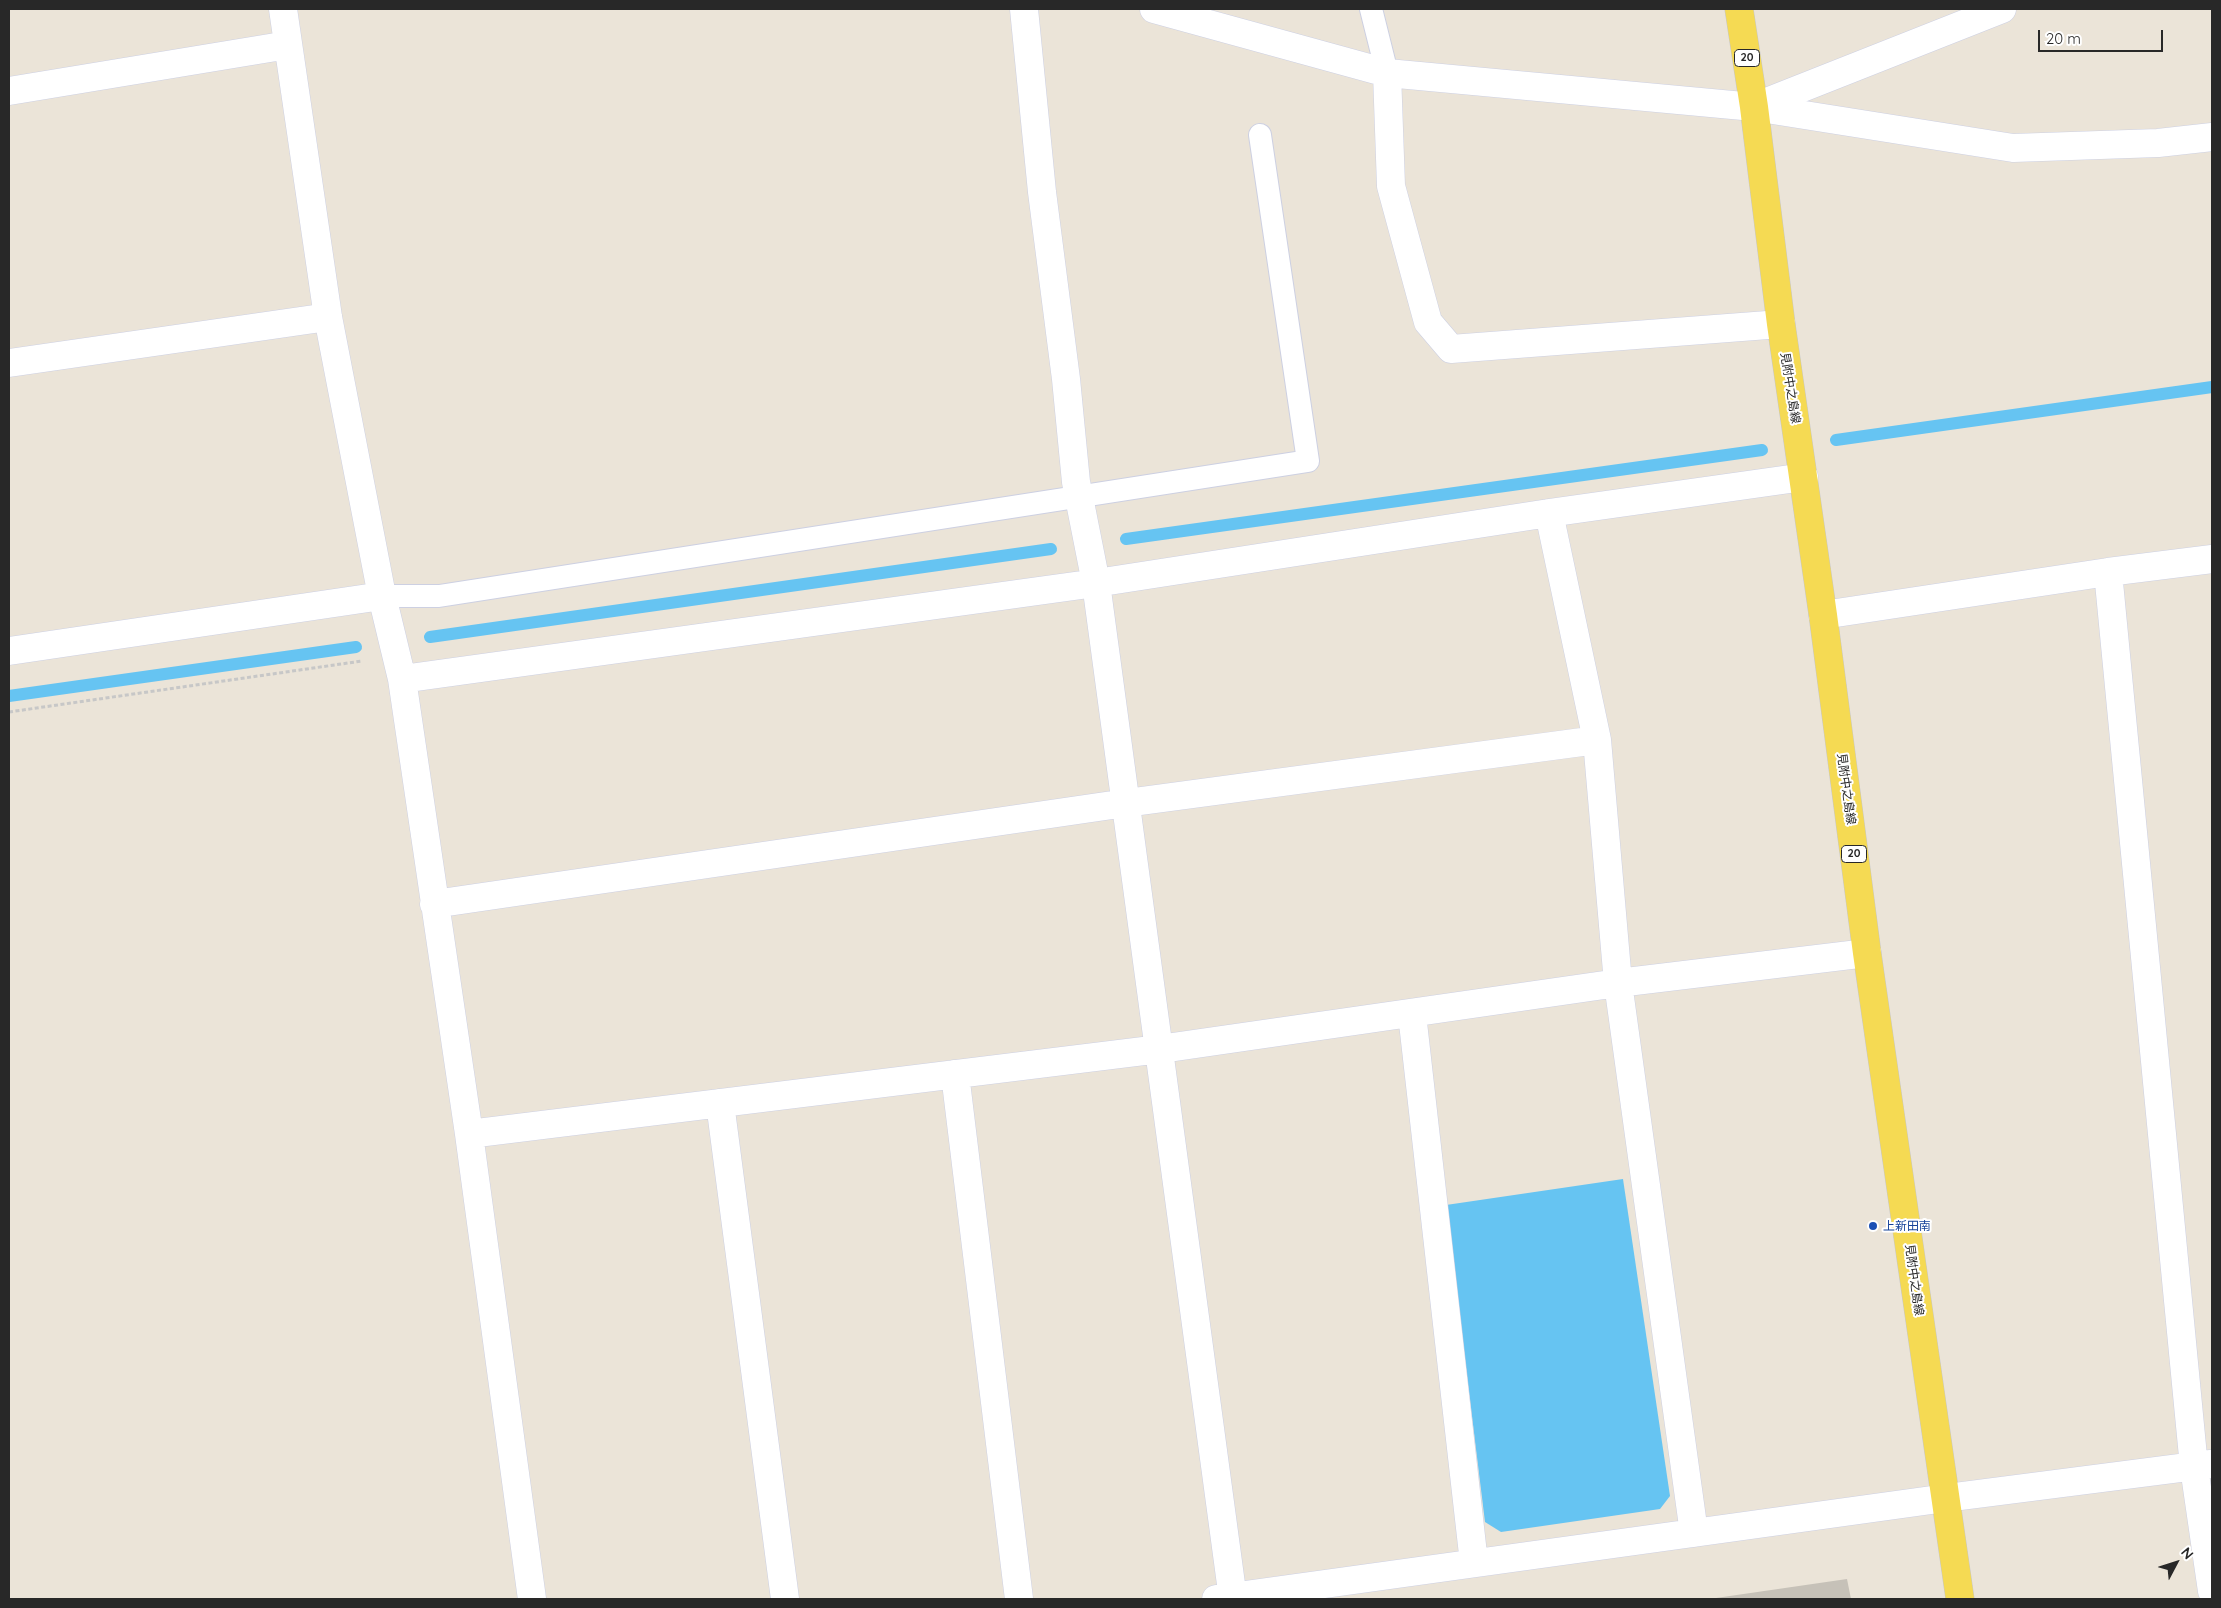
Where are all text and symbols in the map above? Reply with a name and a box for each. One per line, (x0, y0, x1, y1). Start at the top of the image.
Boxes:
scale bar (2041, 20, 2166, 52)
text: 20 m (2046, 29, 2081, 48)
road number: 20 (1734, 49, 1760, 66)
street label: 見附中之島線 (1777, 351, 1803, 425)
street label: 見附中之島線 (1834, 752, 1858, 826)
road number: 20 (1842, 846, 1866, 862)
place label: 上新田南 (1883, 1219, 1931, 1233)
marker: 上新田南 (1867, 1220, 1879, 1232)
street label: 見附中之島線 (1902, 1243, 1926, 1317)
north arrow (2151, 1538, 2201, 1588)
text: N (2177, 1544, 2198, 1563)

